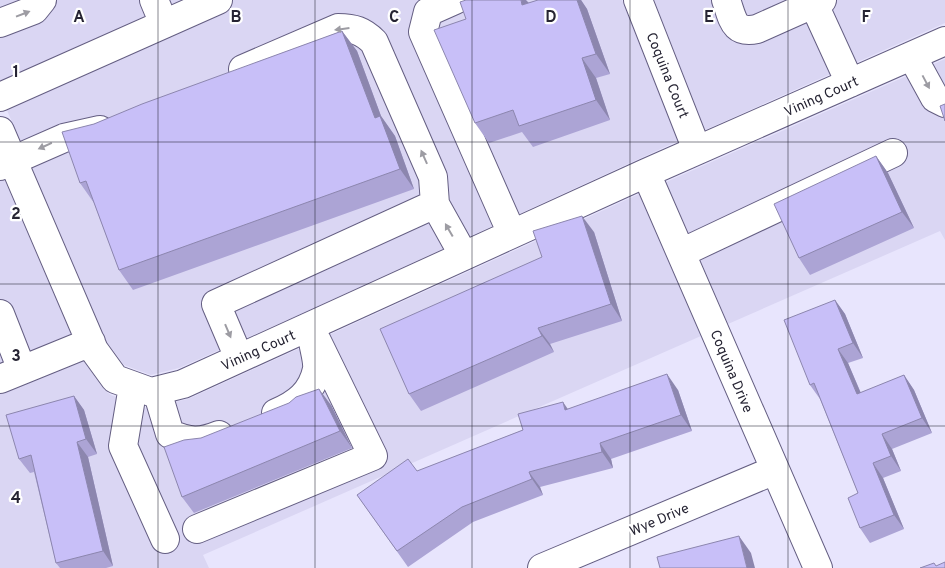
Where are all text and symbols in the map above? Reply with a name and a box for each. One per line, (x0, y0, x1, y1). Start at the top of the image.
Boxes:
text: A (73, 8, 85, 28)
text: B (230, 8, 242, 28)
text: C (389, 8, 399, 28)
text: D (545, 8, 557, 28)
text: E (704, 8, 714, 28)
text: F (861, 8, 871, 28)
one-way arrow (16, 10, 31, 18)
one-way arrow (334, 25, 350, 33)
street label: Coquina Court (642, 30, 692, 121)
text: 1 (13, 63, 19, 83)
street label: Vining Court (782, 73, 861, 121)
one-way arrow (922, 75, 930, 89)
one-way arrow (38, 143, 52, 151)
one-way arrow (420, 150, 428, 164)
text: 2 (11, 205, 21, 225)
one-way arrow (445, 223, 454, 237)
one-way arrow (224, 324, 232, 338)
street label: Vining Court (219, 327, 298, 375)
street label: Coquina Drive (706, 328, 756, 416)
text: 3 (11, 347, 21, 367)
text: 4 (11, 489, 21, 509)
street label: Wye Drive (627, 500, 692, 541)

